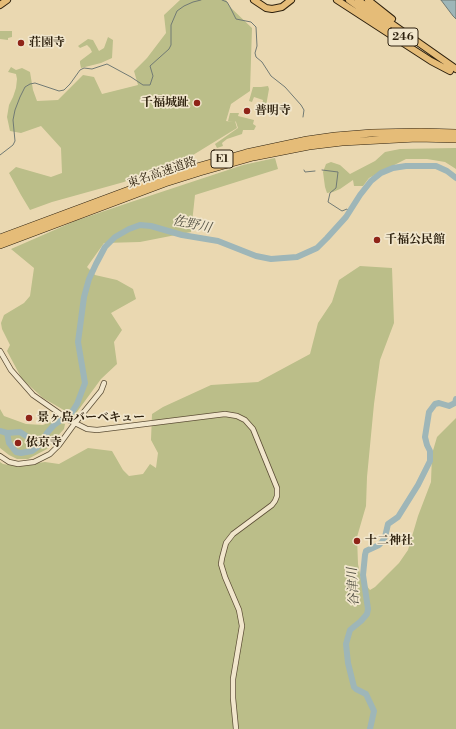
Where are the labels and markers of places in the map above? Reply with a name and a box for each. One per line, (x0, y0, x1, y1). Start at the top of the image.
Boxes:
place label: 荘園寺 (29, 36, 65, 50)
marker: 荘園寺 (16, 38, 26, 48)
place label: 千福城趾 (141, 96, 189, 110)
marker: 千福城趾 (192, 98, 202, 108)
place label: 普明寺 (255, 104, 291, 118)
marker: 普明寺 (242, 106, 252, 116)
place label: 千福公民館 (385, 233, 445, 247)
marker: 千福公民館 (372, 235, 382, 245)
place label: 景ヶ島バーベキュー (37, 411, 145, 425)
marker: 景ヶ島バーベキュー (24, 413, 34, 423)
place label: 依京寺 (26, 436, 62, 450)
marker: 依京寺 (13, 438, 23, 448)
place label: 十二神社 (365, 534, 413, 548)
marker: 十二神社 (352, 536, 362, 546)

